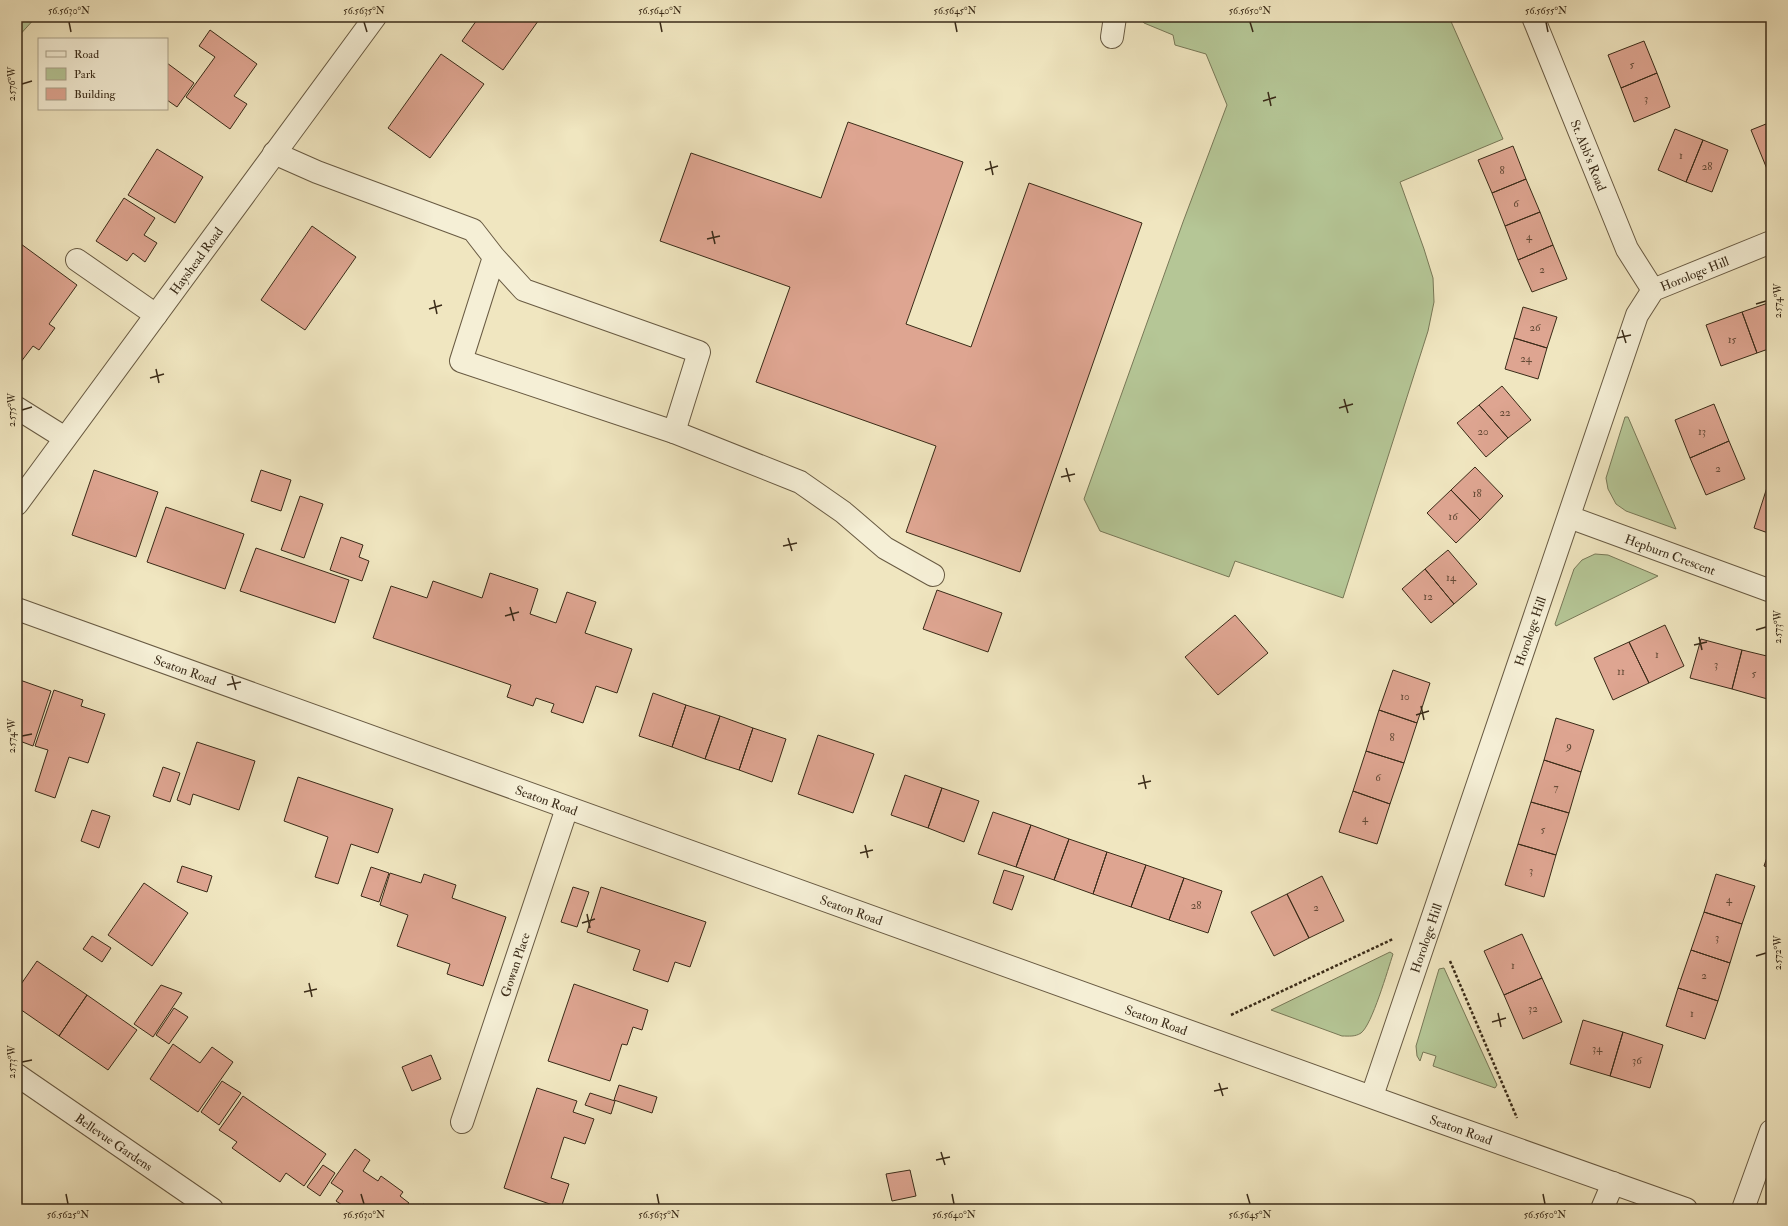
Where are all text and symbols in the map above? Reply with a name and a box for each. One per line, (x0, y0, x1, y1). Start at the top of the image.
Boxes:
text: 56.5630°N (48, 5, 90, 17)
text: 56.5635°N (343, 5, 385, 17)
text: 56.5640°N (638, 5, 682, 17)
text: 56.5645°N (934, 5, 976, 17)
text: 56.5650°N (1229, 5, 1271, 17)
text: 56.5655°N (1525, 5, 1567, 17)
legend (38, 38, 168, 110)
text: Road (74, 47, 99, 62)
house number: 5 (1630, 58, 1635, 71)
text: 2.576°W (6, 66, 18, 101)
text: Park (74, 67, 96, 82)
text: Building (74, 87, 117, 102)
house number: 3 (1644, 92, 1648, 105)
street label: St. Abb's Road (1566, 118, 1610, 194)
house number: 1 (1679, 149, 1683, 162)
house number: 28 (1702, 160, 1712, 173)
house number: 8 (1499, 164, 1505, 177)
house number: 6 (1513, 197, 1520, 210)
street label: Hayshead Road (167, 224, 227, 298)
house number: 4 (1526, 230, 1533, 243)
street label: Horologe Hill (1658, 253, 1732, 295)
house number: 2 (1539, 263, 1545, 276)
text: 2.574°W (1772, 283, 1784, 318)
house number: 26 (1529, 321, 1542, 334)
house number: 15 (1728, 333, 1737, 346)
house number: 24 (1520, 352, 1533, 365)
text: 2.575°W (6, 392, 18, 427)
house number: 22 (1499, 406, 1511, 419)
house number: 20 (1477, 425, 1489, 438)
house number: 13 (1698, 425, 1706, 438)
house number: 2 (1715, 462, 1721, 475)
house number: 18 (1472, 487, 1482, 500)
house number: 16 (1448, 510, 1459, 523)
street label: Hepburn Crescent (1622, 531, 1718, 579)
house number: 14 (1446, 571, 1457, 584)
house number: 12 (1423, 590, 1433, 603)
street label: Horologe Hill (1511, 594, 1550, 668)
text: 2.573°W (1772, 609, 1784, 644)
house number: 1 (1655, 648, 1659, 661)
street label: Seaton Road (152, 652, 219, 689)
house number: 3 (1714, 658, 1718, 671)
house number: 11 (1617, 665, 1625, 678)
house number: 5 (1752, 667, 1757, 680)
house number: 10 (1400, 690, 1410, 703)
text: 2.574°W (6, 718, 18, 753)
house number: 8 (1389, 731, 1395, 744)
house number: 9 (1565, 739, 1572, 752)
house number: 6 (1375, 771, 1382, 784)
house number: 7 (1553, 781, 1559, 794)
street label: Seaton Road (513, 782, 580, 820)
house number: 4 (1362, 812, 1369, 825)
house number: 5 (1541, 823, 1546, 836)
house number: 3 (1529, 864, 1533, 877)
street label: Seaton Road (818, 892, 885, 929)
house number: 4 (1726, 893, 1733, 906)
house number: 28 (1191, 899, 1201, 912)
house number: 2 (1313, 901, 1319, 914)
street label: Horologe Hill (1407, 901, 1446, 975)
street label: Gowan Place (497, 930, 534, 999)
house number: 3 (1715, 931, 1719, 944)
text: 2.572°W (1772, 935, 1784, 970)
house number: 1 (1511, 959, 1515, 972)
house number: 2 (1701, 969, 1707, 982)
street label: Seaton Road (1123, 1002, 1190, 1039)
house number: 32 (1528, 1002, 1538, 1015)
house number: 1 (1690, 1007, 1694, 1020)
house number: 34 (1592, 1042, 1603, 1055)
text: 2.573°W (6, 1044, 18, 1079)
house number: 36 (1632, 1054, 1643, 1067)
street label: Bellevue Gardens (72, 1110, 156, 1175)
street label: Seaton Road (1427, 1112, 1495, 1149)
text: 56.5625°N (47, 1209, 89, 1221)
text: 56.5630°N (343, 1209, 385, 1221)
text: 56.5635°N (638, 1209, 680, 1221)
text: 56.5640°N (932, 1209, 976, 1221)
text: 56.5645°N (1229, 1209, 1271, 1221)
text: 56.5650°N (1524, 1209, 1566, 1221)

